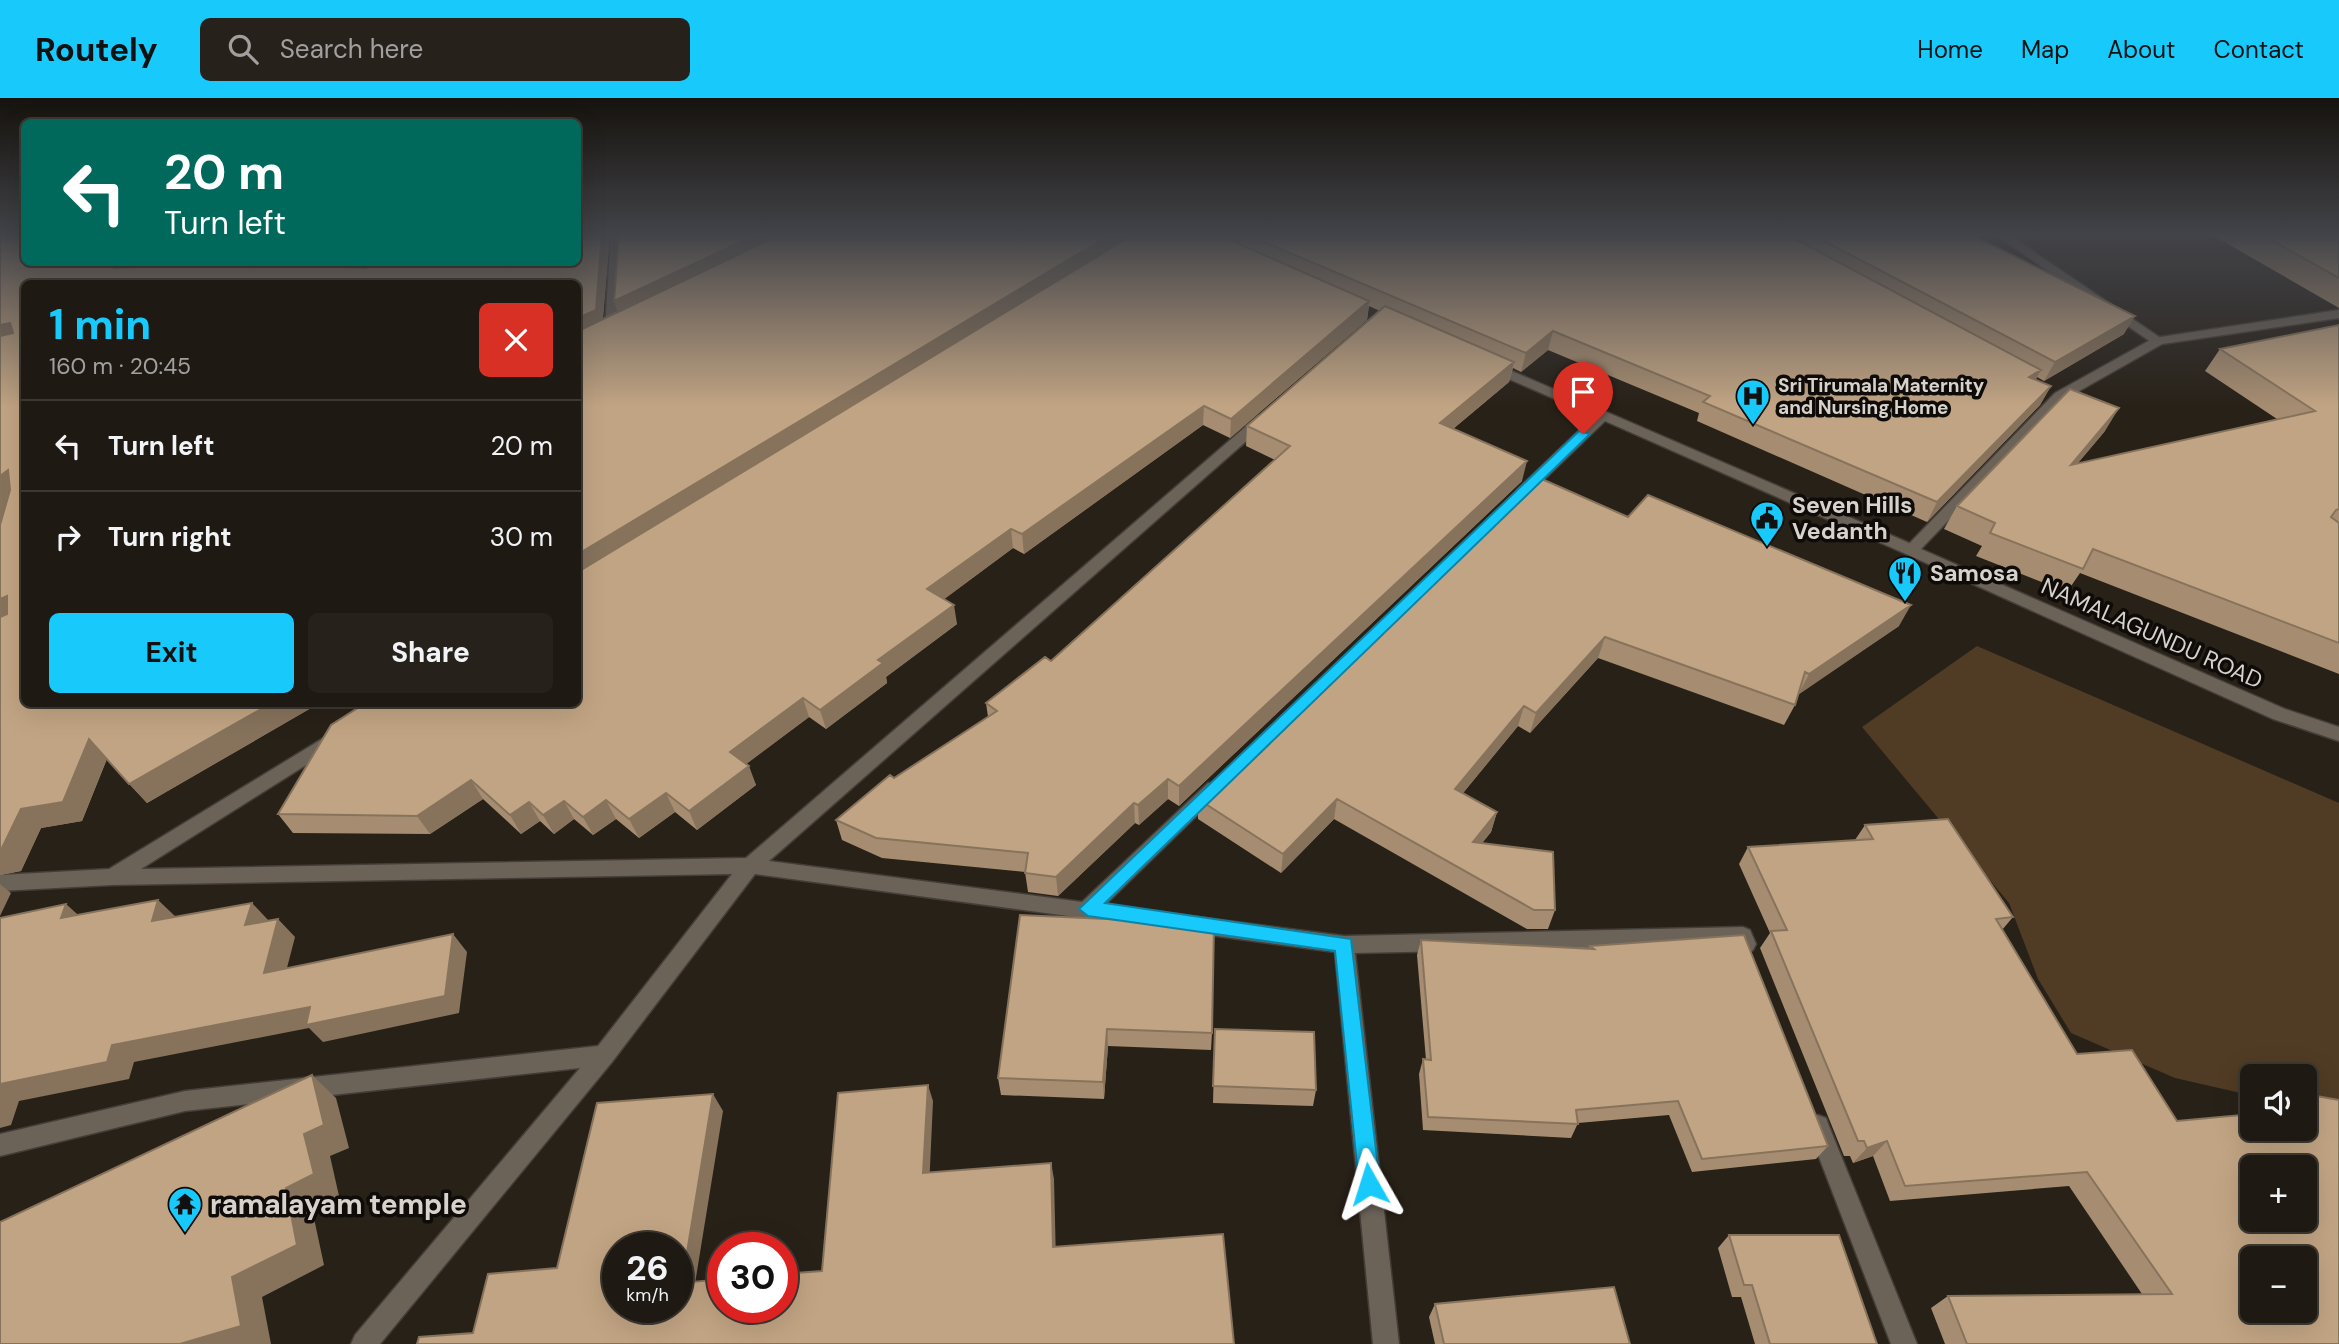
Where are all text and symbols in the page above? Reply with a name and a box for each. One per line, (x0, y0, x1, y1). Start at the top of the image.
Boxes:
search box (200, 18, 690, 81)
text: Routely (35, 28, 158, 71)
icon: search (224, 30, 262, 68)
text: Search here (280, 32, 423, 66)
text: Home (1917, 34, 1983, 65)
text: Map (2021, 34, 2069, 65)
text: About (2107, 34, 2176, 65)
text: Contact (2214, 34, 2304, 65)
text: 20 m (164, 140, 284, 204)
icon: left (49, 147, 140, 238)
text: Turn left (164, 202, 286, 244)
text: 1 min (49, 297, 151, 352)
button: close (479, 303, 553, 377)
text: 160 m · 20:45 (49, 351, 191, 381)
pin (1553, 362, 1613, 434)
icon: arrive (1564, 373, 1602, 411)
place label: Sri Tirumala Maternity and Nursing Home (1778, 373, 1985, 420)
hospital icon: Sri Tirumala Maternity and Nursing Home (1734, 377, 1772, 426)
icon: left (49, 427, 87, 465)
text: Turn left (108, 429, 215, 463)
text: 20 m (490, 429, 553, 463)
place label: Seven Hills Vedanth (1792, 490, 1912, 546)
public building icon: Seven Hills Vedanth (1748, 499, 1786, 548)
icon: right (49, 518, 87, 556)
text: Turn right (108, 520, 232, 554)
text: 30 m (490, 520, 553, 554)
restaurant icon: Samosa (1886, 554, 1924, 603)
place label: Samosa (1930, 558, 2019, 588)
street label: NAMALAGUNDU ROAD (2037, 571, 2267, 695)
button: Exit (49, 613, 294, 693)
button: Share (308, 613, 553, 693)
map controls (2240, 1064, 2317, 1323)
button: sound (2240, 1064, 2317, 1141)
position arrow (1332, 1147, 1406, 1221)
button: + (2240, 1155, 2317, 1232)
temple icon: ramalayam temple (166, 1185, 204, 1234)
place label: ramalayam temple (210, 1186, 467, 1223)
speed limit sign: 30 (707, 1232, 798, 1323)
text: 26 (626, 1245, 669, 1291)
button: − (2240, 1246, 2317, 1323)
text: km/h (626, 1283, 669, 1307)

